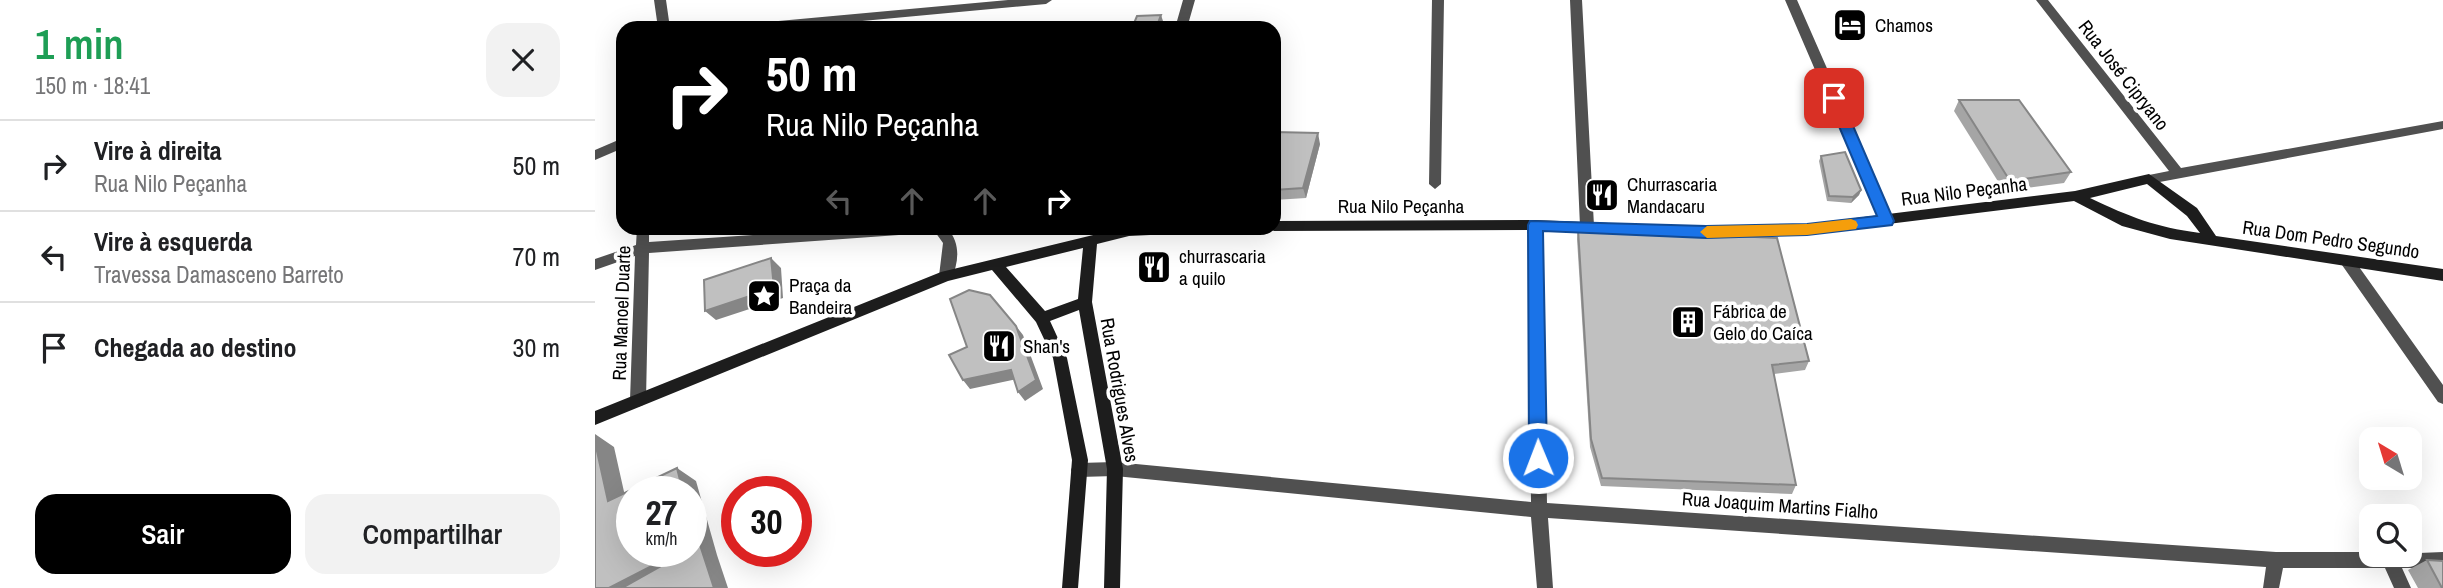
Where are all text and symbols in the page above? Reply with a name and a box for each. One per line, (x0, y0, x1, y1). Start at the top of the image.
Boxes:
hotel icon: Chamos (1831, 6, 1869, 44)
place label: Chamos (1875, 12, 1933, 38)
street label: Rua José Cipryano (2073, 14, 2175, 136)
text: 1 min (35, 16, 124, 72)
button: close (486, 23, 560, 97)
text: 50 m (766, 40, 858, 106)
icon: right (651, 49, 742, 140)
pin (1804, 68, 1864, 128)
text: 150 m · 18:41 (35, 70, 150, 101)
icon: arrive (1815, 79, 1853, 117)
text: Rua Nilo Peçanha (766, 103, 979, 146)
text: Vire à direita (94, 133, 222, 168)
icon: right (35, 147, 73, 185)
text: 50 m (513, 148, 560, 183)
text: Rua Nilo Peçanha (94, 168, 247, 199)
street label: Rua Nilo Peçanha (1900, 170, 2029, 212)
place label: Churrascaria Mandacaru (1627, 171, 1717, 219)
restaurant icon: Churrascaria Mandacaru (1583, 176, 1621, 214)
icon: left (820, 182, 858, 220)
icon: ahead (893, 182, 931, 220)
icon: ahead (966, 182, 1004, 220)
icon: right (1039, 182, 1077, 220)
street label: Rua Nilo Peçanha (1338, 193, 1465, 219)
street label: Rua Dom Pedro Segundo (2241, 214, 2421, 264)
text: Vire à esquerda (94, 224, 252, 259)
icon: left (35, 238, 73, 276)
text: 70 m (513, 239, 560, 274)
place label: churrascaria a quilo (1179, 243, 1266, 291)
street label: Rua Manoel Duarte (606, 245, 636, 381)
restaurant icon: churrascaria a quilo (1135, 248, 1173, 286)
text: Travessa Damasceno Barreto (94, 259, 344, 290)
place label: Praça da Bandeira (789, 272, 853, 320)
place icon: Praça da Bandeira (745, 277, 783, 315)
place label: Fábrica de Gelo do Caíca (1713, 298, 1813, 346)
building icon: Fábrica de Gelo do Caíca (1669, 303, 1707, 341)
street label: Rua Rodrigues Alves (1094, 316, 1146, 465)
restaurant icon: Shan's (980, 327, 1018, 365)
icon: arrive (35, 329, 73, 367)
text: Chegada ao destino (94, 330, 297, 365)
text: 30 m (513, 330, 560, 365)
place label: Shan's (1023, 333, 1070, 359)
position arrow (1501, 421, 1575, 495)
north arrow (2359, 427, 2422, 490)
map controls (2359, 427, 2422, 567)
speed limit sign: 30 (721, 476, 812, 567)
street label: Rua Joaquim Martins Fialho (1681, 485, 1879, 525)
text: 27 (646, 489, 677, 536)
button: Sair (35, 494, 291, 574)
button: Compartilhar (305, 494, 560, 574)
button: search (2359, 504, 2422, 567)
text: km/h (646, 526, 678, 551)

